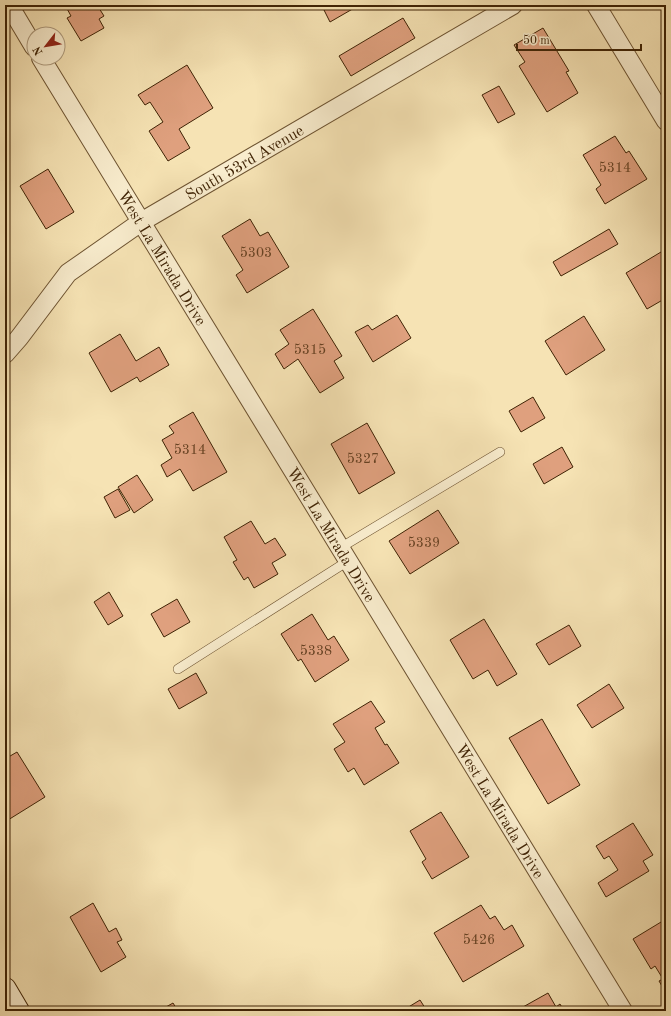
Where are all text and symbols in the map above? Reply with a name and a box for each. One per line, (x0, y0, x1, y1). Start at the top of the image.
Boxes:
north arrow (26, 26, 66, 66)
scale bar (517, 26, 641, 52)
text: 50 m (523, 34, 550, 47)
text: N (32, 43, 46, 57)
street label: South 53rd Avenue (183, 123, 307, 204)
house number: 5314 (599, 161, 631, 175)
street label: West La Mirada Drive (114, 189, 208, 329)
house number: 5303 (240, 246, 272, 260)
house number: 5315 (294, 343, 326, 357)
house number: 5314 (174, 443, 206, 457)
house number: 5327 (347, 452, 379, 466)
street label: West La Mirada Drive (283, 465, 377, 605)
house number: 5339 (408, 536, 440, 550)
house number: 5338 (300, 644, 332, 658)
street label: West La Mirada Drive (452, 742, 546, 882)
house number: 5426 (463, 933, 495, 947)

